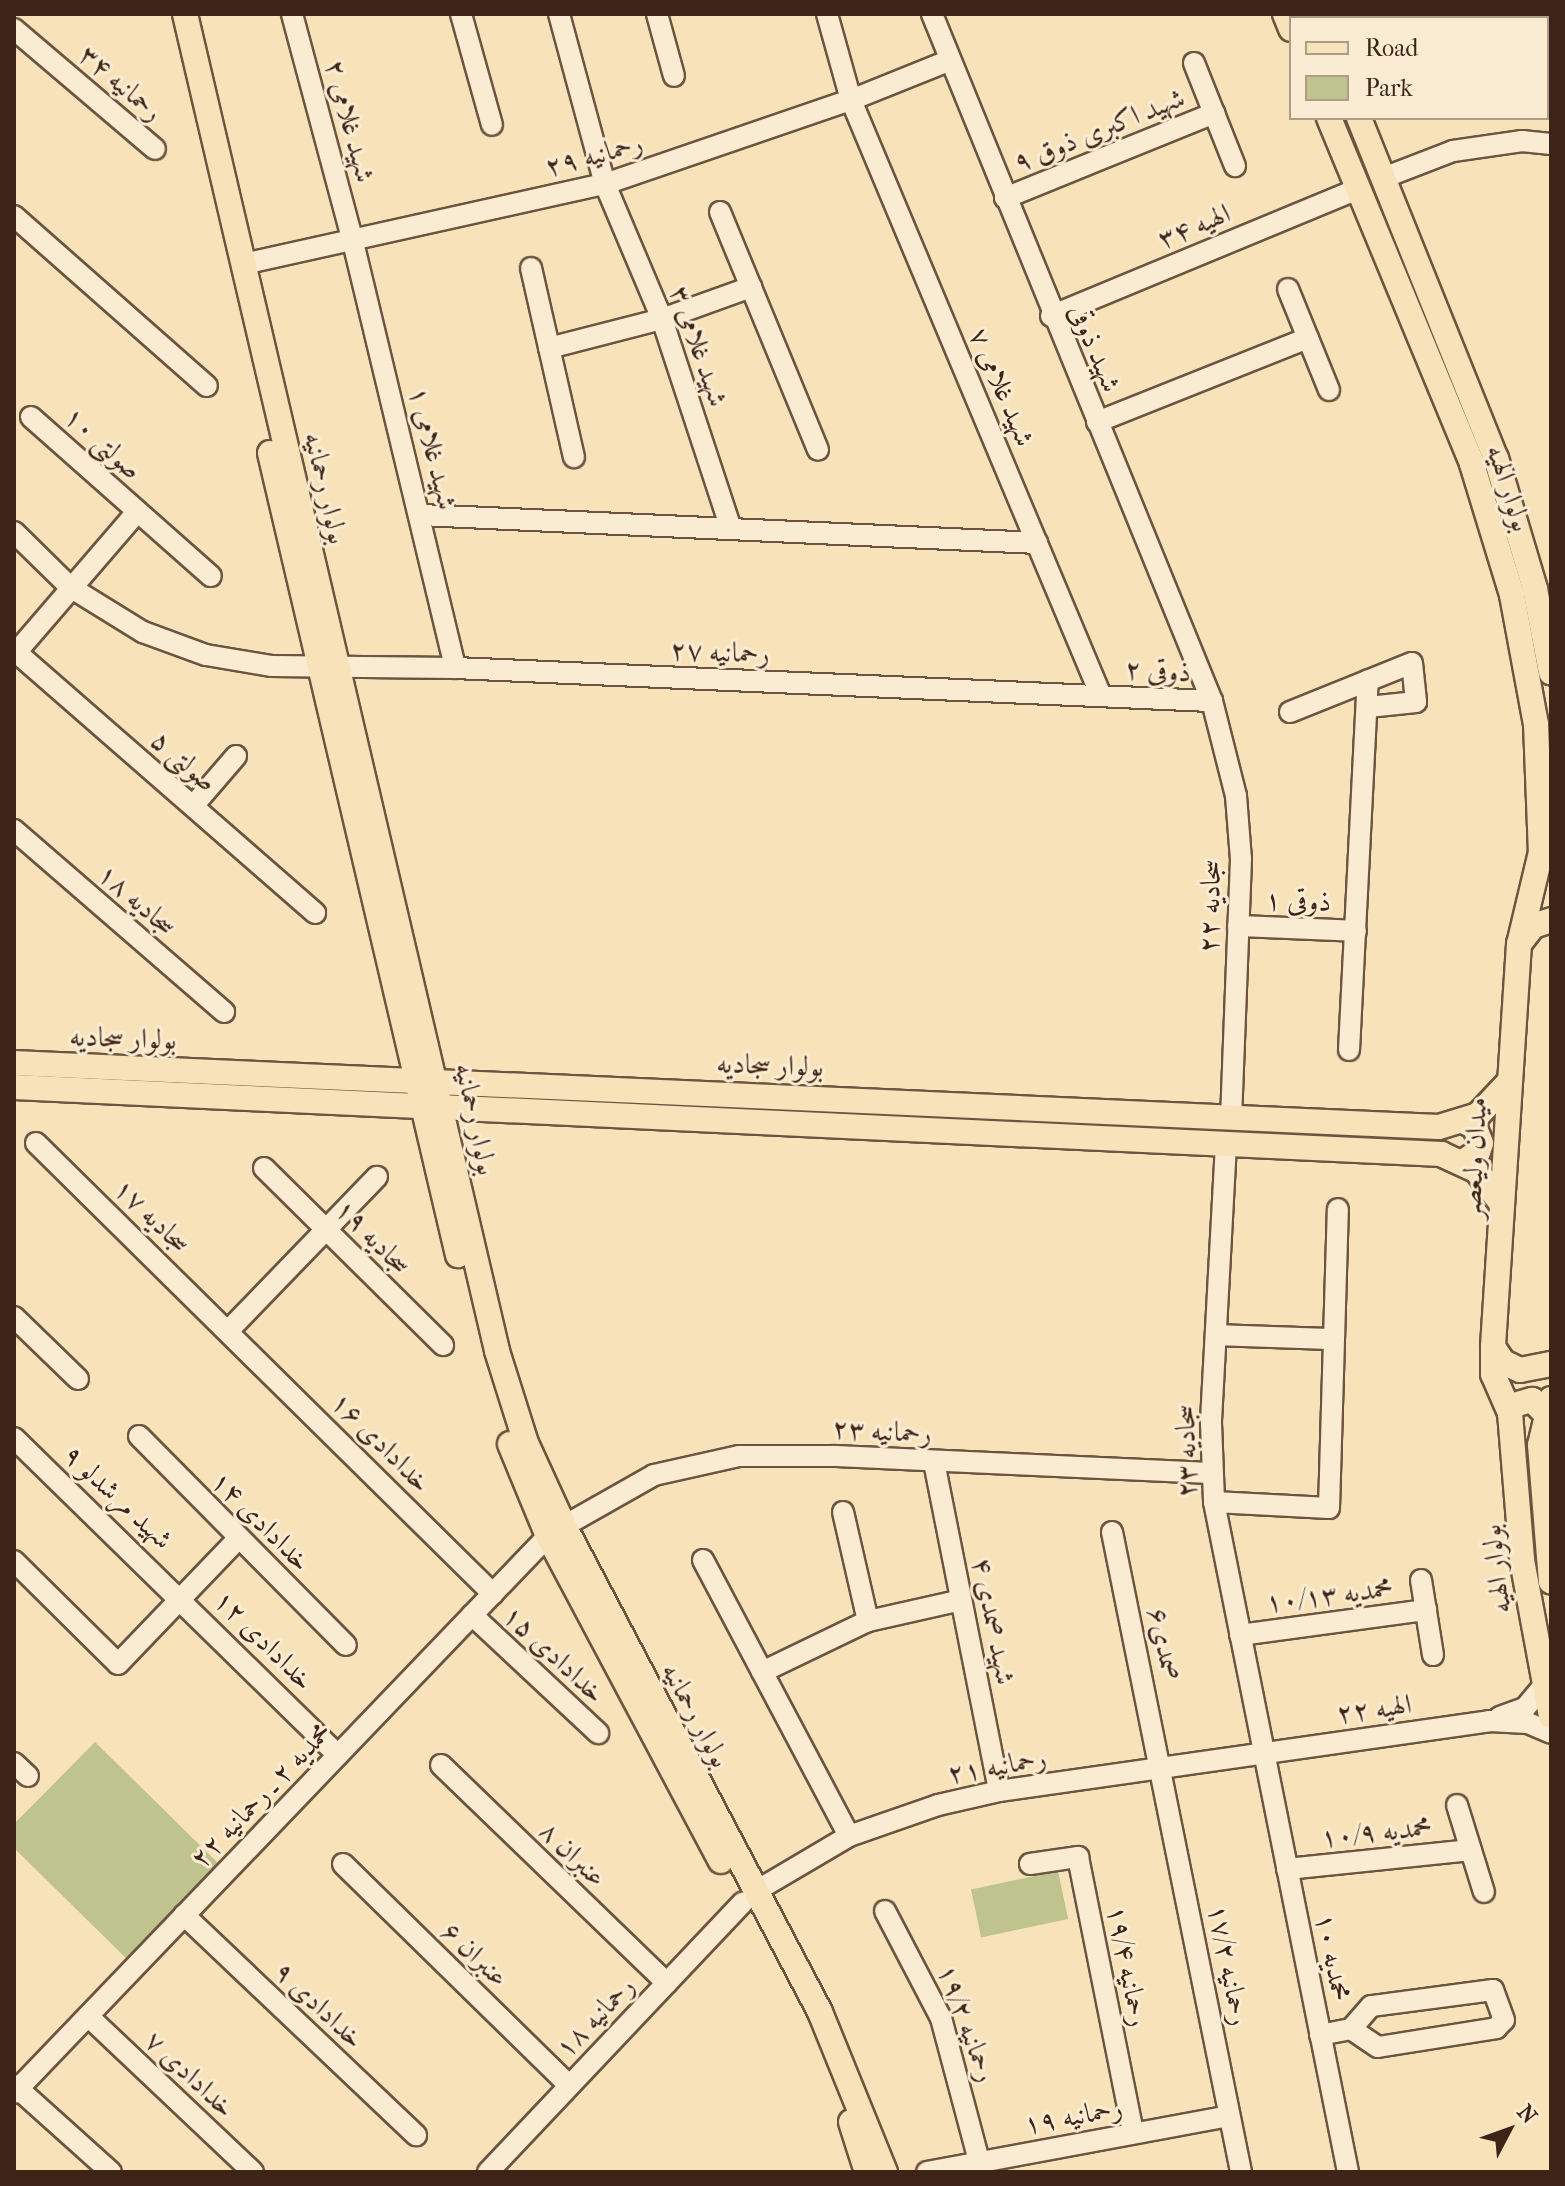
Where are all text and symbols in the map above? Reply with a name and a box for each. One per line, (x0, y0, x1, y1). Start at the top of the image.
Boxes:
legend (1289, 16, 1549, 120)
text: Road (1365, 34, 1418, 62)
street label: رحمانیه ۳۴ (72, 38, 170, 128)
street label: شهید غلامی ۲ (318, 56, 382, 186)
text: Park (1365, 74, 1413, 102)
street label: شهید اکبری ذوق ۹ (1009, 80, 1189, 180)
street label: رحمانیه ۲۹ (541, 126, 647, 184)
street label: الهیه ۳۴ (1153, 196, 1235, 256)
street label: شهید غلامی ۳ (663, 281, 735, 411)
street label: شهید ذوقی (1062, 299, 1128, 397)
street label: شهید غلامی ۷ (962, 323, 1042, 451)
street label: شهید غلامی ۱ (402, 383, 464, 513)
street label: صولتی ۱۰ (57, 399, 149, 487)
street label: بولوار رحمانیه (297, 429, 355, 547)
street label: بولوار الهیه (1479, 440, 1539, 536)
street label: رحمانیه ۲۷ (670, 633, 770, 671)
street label: ذوقی ۲ (1124, 652, 1192, 690)
street label: صولتی ۵ (144, 723, 224, 799)
street label: سجادیه ۱۸ (91, 857, 183, 943)
street label: سجادیه ۲۲ (1192, 859, 1228, 953)
street label: ذوقی ۱ (1264, 883, 1332, 919)
street label: بولوار سجادیه (69, 1019, 177, 1057)
street label: بولوار سجادیه (716, 1046, 824, 1084)
street label: بولوار رحمانیه (448, 1060, 504, 1178)
street label: میدان ولیعصر (1454, 1096, 1494, 1220)
street label: سجادیه ۱۷ (107, 1172, 197, 1260)
street label: سجادیه ۱۹ (328, 1192, 418, 1282)
street label: خدادادی ۱۶ (324, 1385, 438, 1499)
street label: سجادیه ۲۳ (1168, 1404, 1204, 1498)
street label: رحمانیه ۲۳ (831, 1412, 933, 1450)
street label: شهید مرشدلو ۹ (56, 1438, 180, 1556)
street label: خدادادی ۱۴ (204, 1464, 318, 1578)
street label: بولوار الهیه (1474, 1523, 1518, 1615)
street label: شهید صمدی ۴ (965, 1555, 1023, 1687)
street label: محمدیه ۱۰/۱۳ (1263, 1571, 1395, 1619)
street label: خدادادی ۱۲ (207, 1583, 321, 1697)
street label: خدادادی ۱۵ (496, 1598, 612, 1710)
street label: صمدی۶ (1141, 1604, 1189, 1684)
street label: بولوار رحمانیه (654, 1657, 738, 1773)
street label: الهیه ۲۲ (1334, 1687, 1414, 1731)
street label: محمدیه ۲ ـ رحمانیه ۲۲ (183, 1715, 339, 1875)
street label: رحمانیه ۲۱ (945, 1741, 1049, 1791)
street label: محمدیه ۱۰/۹ (1319, 1809, 1433, 1855)
street label: عنبران ۸ (533, 1814, 613, 1894)
street label: رحمانیه ۱۷/۲ (1201, 1901, 1257, 2029)
street label: رحمانیه ۱۹/۴ (1100, 1902, 1156, 2030)
street label: محمدیه ۱۰ (1308, 1910, 1358, 2004)
street label: عنبران ۶ (435, 1914, 515, 1994)
street label: خدادادی ۹ (267, 1955, 371, 2055)
street label: رحمانیه ۱۹/۲ (930, 1959, 1004, 2087)
street label: رحمانیه ۱۸ (548, 1969, 642, 2065)
street label: خدادادی ۷ (138, 2024, 242, 2124)
north arrow (1469, 2090, 1549, 2170)
street label: رحمانیه ۱۹ (1021, 2091, 1125, 2141)
text: N (1512, 2099, 1542, 2129)

